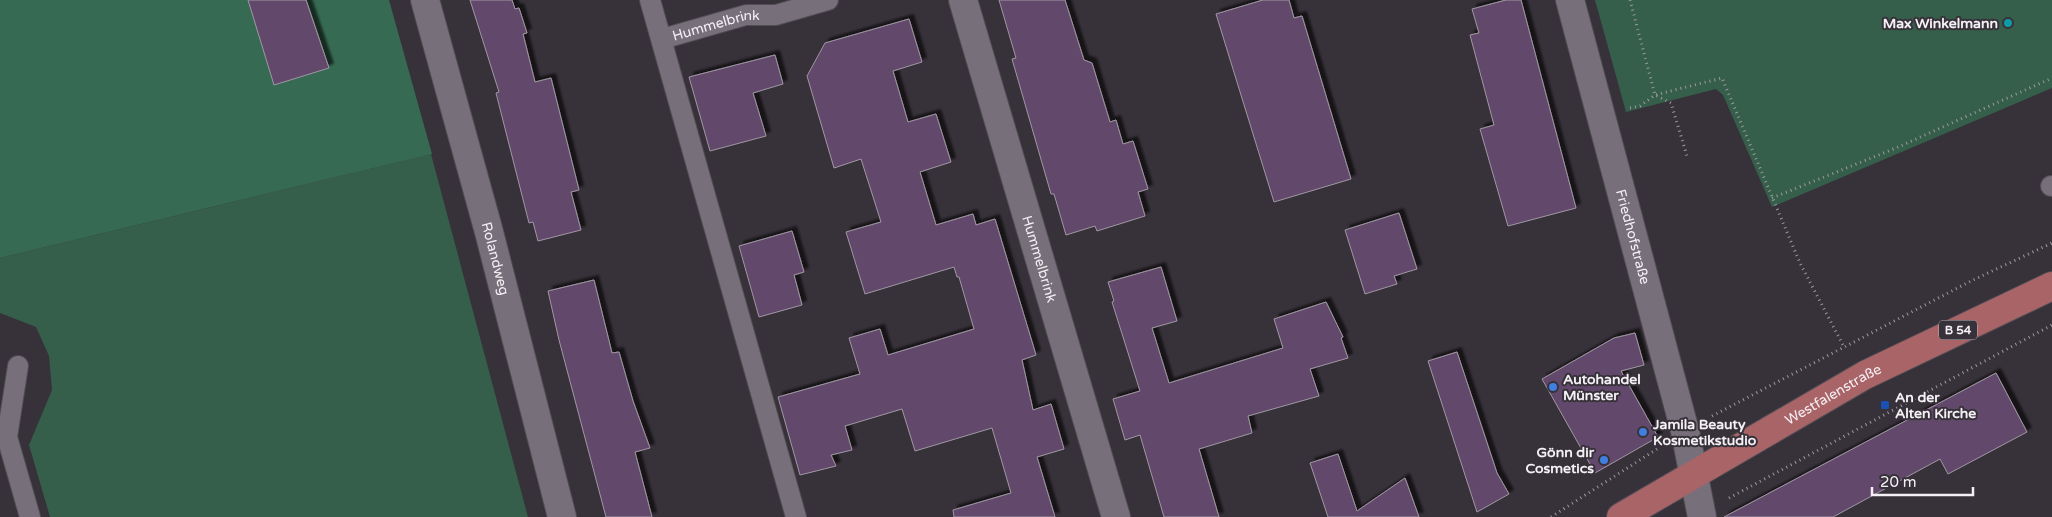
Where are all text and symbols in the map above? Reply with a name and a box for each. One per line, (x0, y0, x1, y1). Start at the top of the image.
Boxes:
street label: Hummelbrink (670, 7, 760, 45)
place label: Max Winkelmann (1883, 15, 1998, 32)
marker: Max Winkelmann (2002, 17, 2014, 29)
street label: Friedhofstraße (1612, 187, 1654, 286)
street label: Hummelbrink (1018, 213, 1060, 305)
street label: Rolandweg (478, 220, 513, 297)
road number: B 54 (1939, 320, 1977, 340)
street label: Westfalenstraße (1782, 361, 1884, 429)
place label: Autohandel Münster (1563, 371, 1641, 404)
marker: Autohandel Münster (1547, 381, 1559, 393)
place label: An der Alten Kirche (1895, 389, 1976, 422)
marker: An der Alten Kirche (1879, 399, 1891, 411)
place label: Jamila Beauty Kosmetikstudio (1652, 416, 1757, 449)
marker: Jamila Beauty Kosmetikstudio (1637, 426, 1649, 438)
place label: Gönn dir Cosmetics (1525, 444, 1595, 477)
marker: Gönn dir Cosmetics (1598, 454, 1610, 466)
scale bar (1872, 464, 1973, 496)
text: 20 m (1880, 473, 1917, 491)

